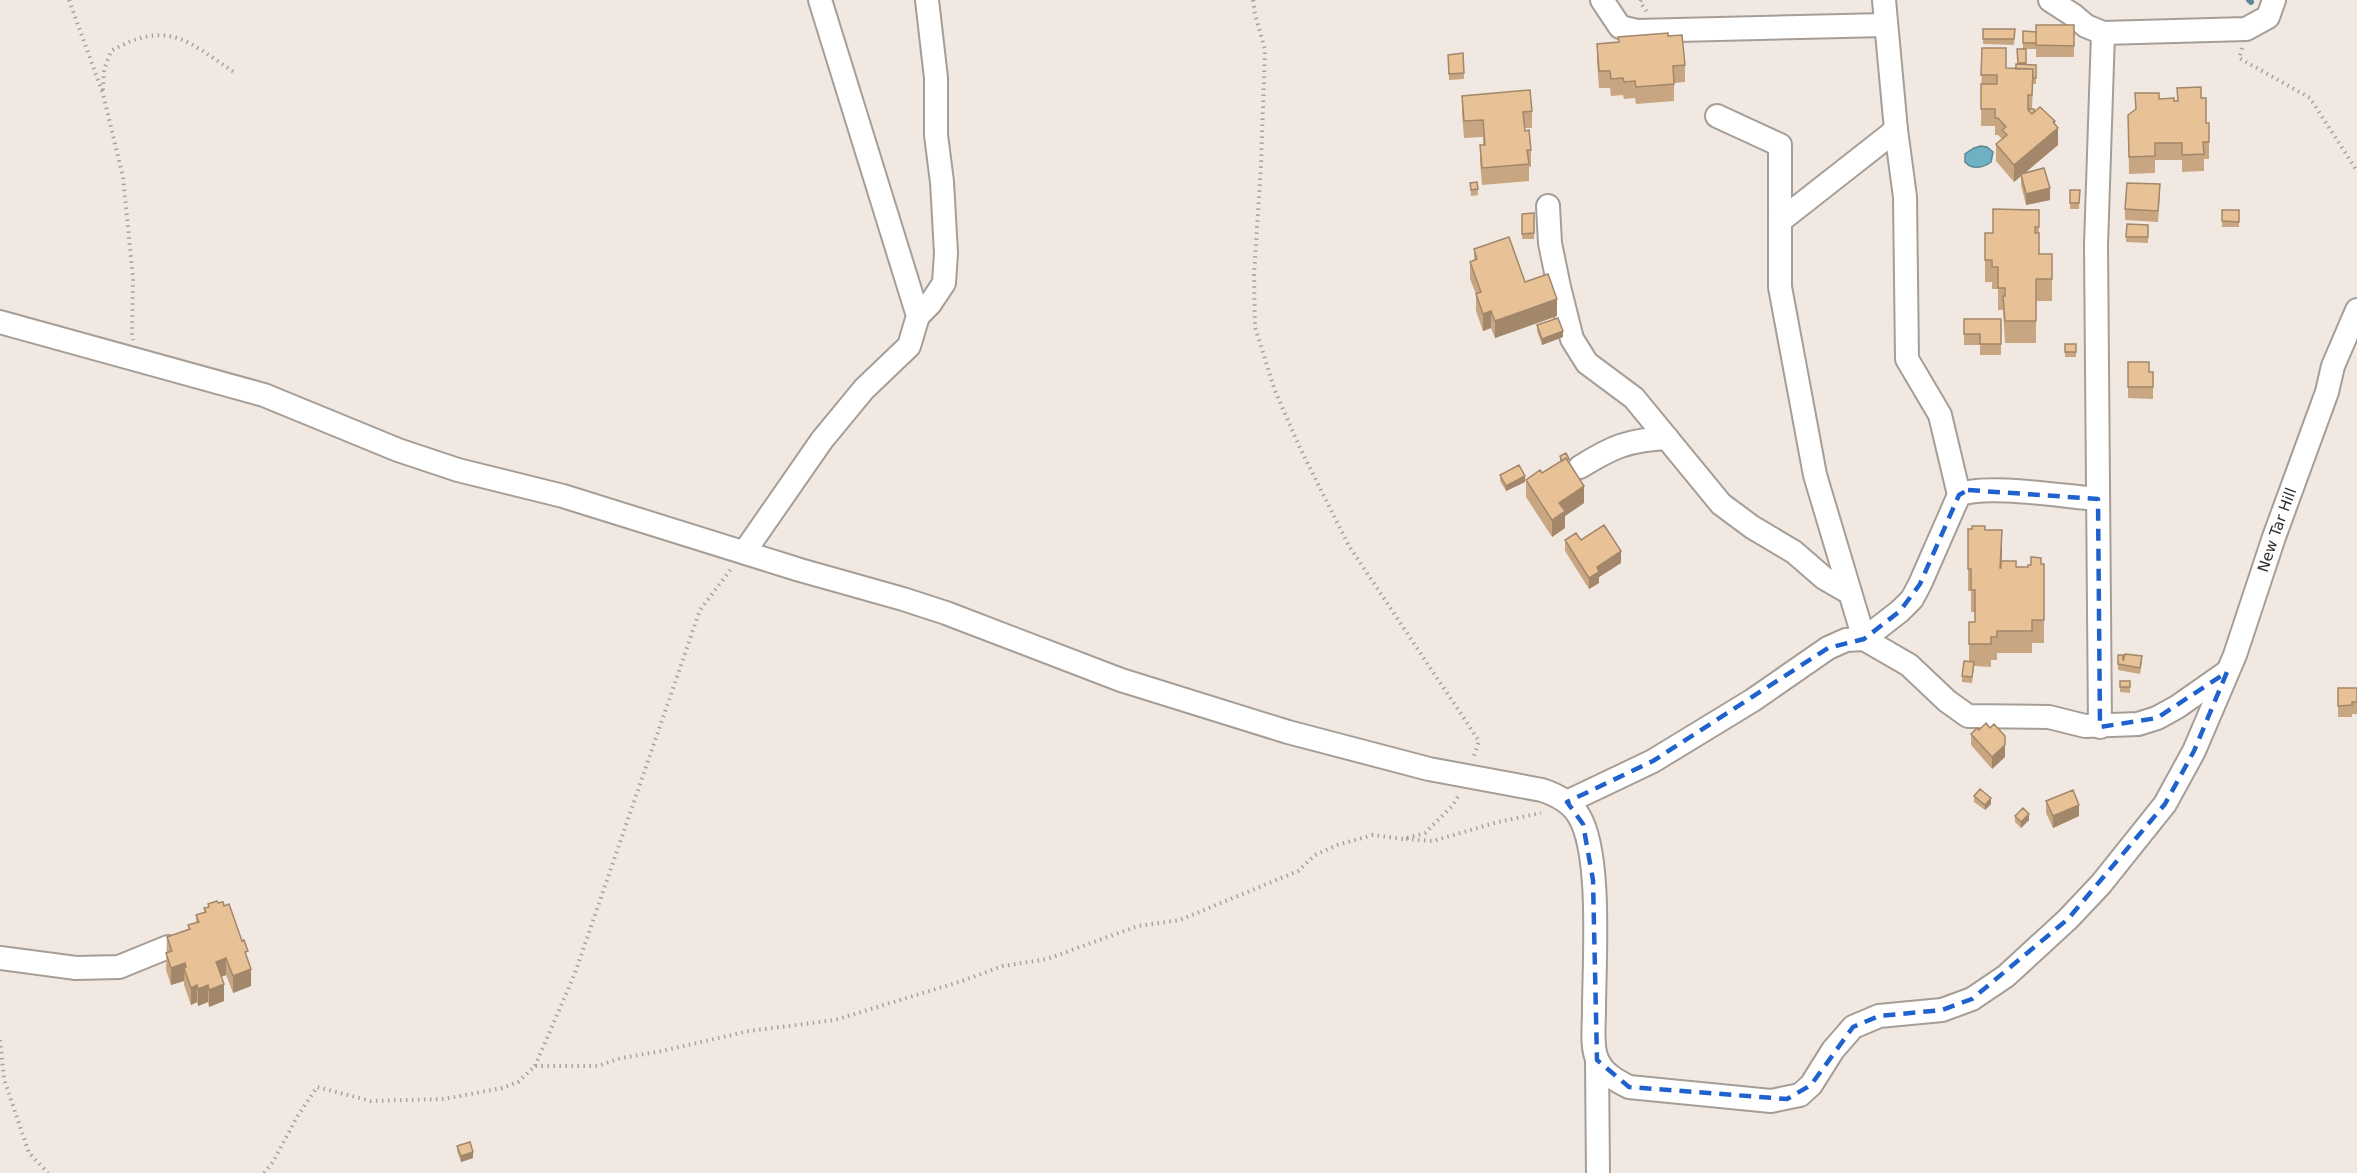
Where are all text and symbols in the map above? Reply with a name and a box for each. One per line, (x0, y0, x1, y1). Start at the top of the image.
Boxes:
street label: New Tar Hill (2254, 485, 2300, 574)

